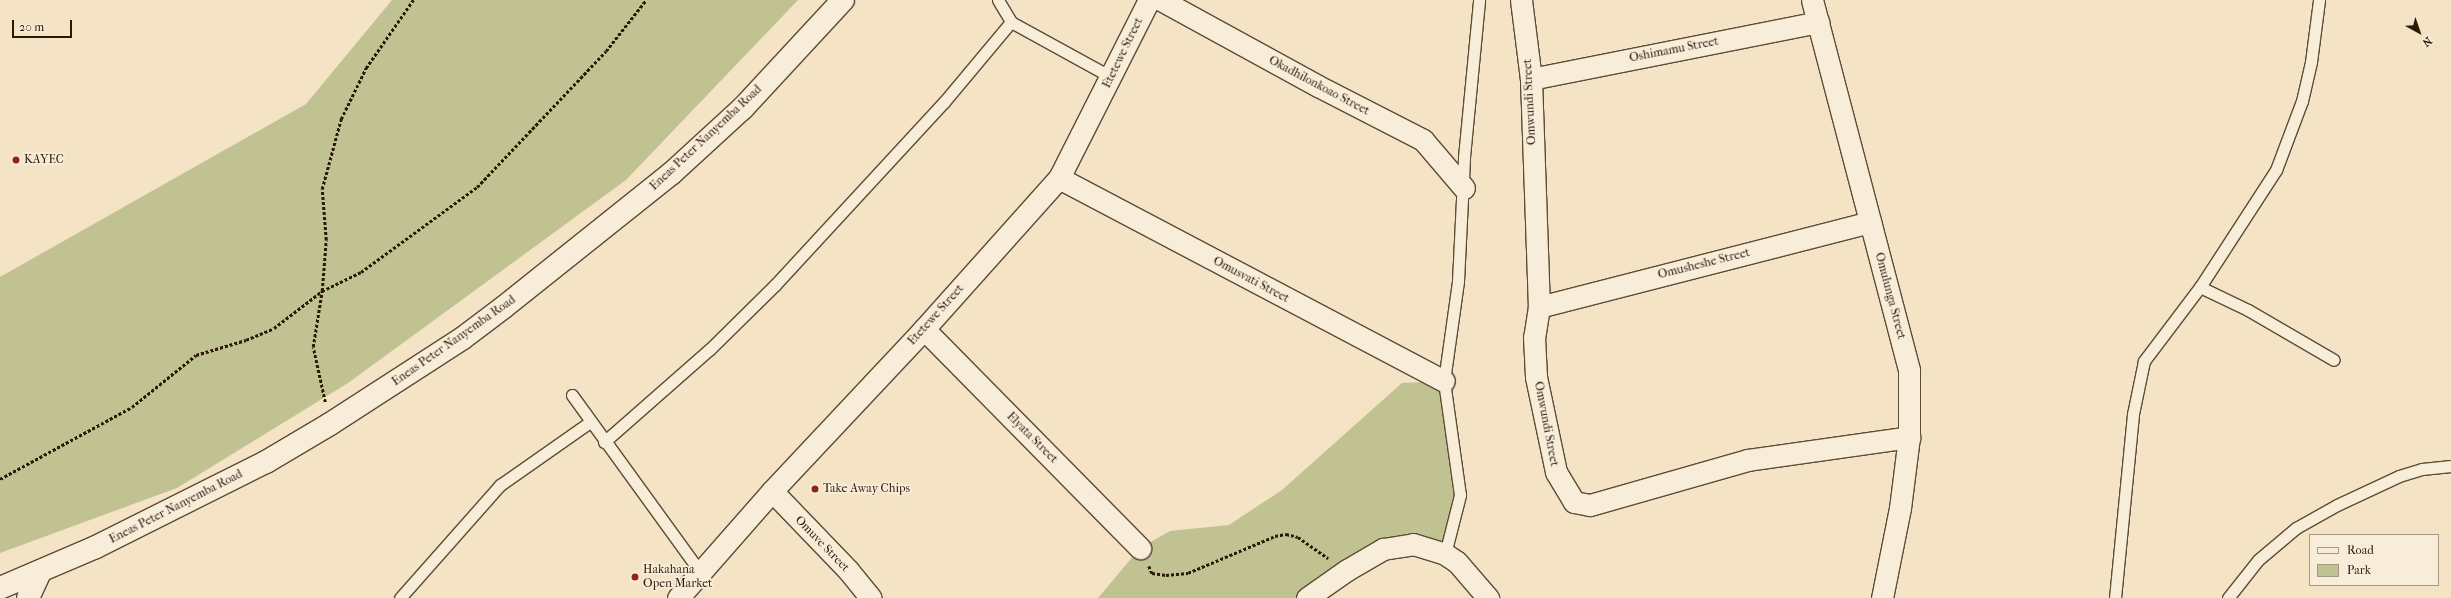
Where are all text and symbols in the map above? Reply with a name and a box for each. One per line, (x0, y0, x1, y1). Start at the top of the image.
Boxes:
scale bar (14, 12, 74, 38)
north arrow (2399, 12, 2439, 52)
street label: Etetewe Street (1100, 15, 1146, 91)
text: 20 m (19, 20, 44, 34)
street label: Oshimamu Street (1628, 34, 1720, 66)
text: N (2420, 34, 2434, 49)
street label: Okadhilonkoao Street (1266, 53, 1372, 119)
street label: Omwundi Street (1521, 59, 1539, 145)
street label: Eneas Peter Nanyemba Road (647, 82, 765, 194)
place label: KAYEC (24, 153, 64, 167)
marker: KAYEC (11, 155, 21, 165)
street label: Omusheshe Street (1656, 246, 1752, 282)
street label: Omulunga Street (1871, 251, 1909, 341)
street label: Omusvati Street (1210, 254, 1292, 306)
street label: Etetewe Street (905, 282, 967, 348)
street label: Eneas Peter Nanyemba Road (389, 293, 519, 389)
street label: Omwundi Street (1531, 380, 1561, 468)
street label: Elyata Street (1003, 409, 1061, 467)
street label: Eneas Peter Nanyemba Road (107, 467, 245, 547)
place label: Take Away Chips (823, 482, 910, 496)
marker: Take Away Chips (810, 484, 820, 494)
street label: Omuve Street (792, 513, 852, 575)
legend (2309, 534, 2439, 586)
text: Road (2347, 543, 2374, 557)
place label: Hakahana Open Market (643, 563, 712, 591)
text: Park (2347, 563, 2371, 577)
marker: Hakahana Open Market (630, 572, 640, 582)

